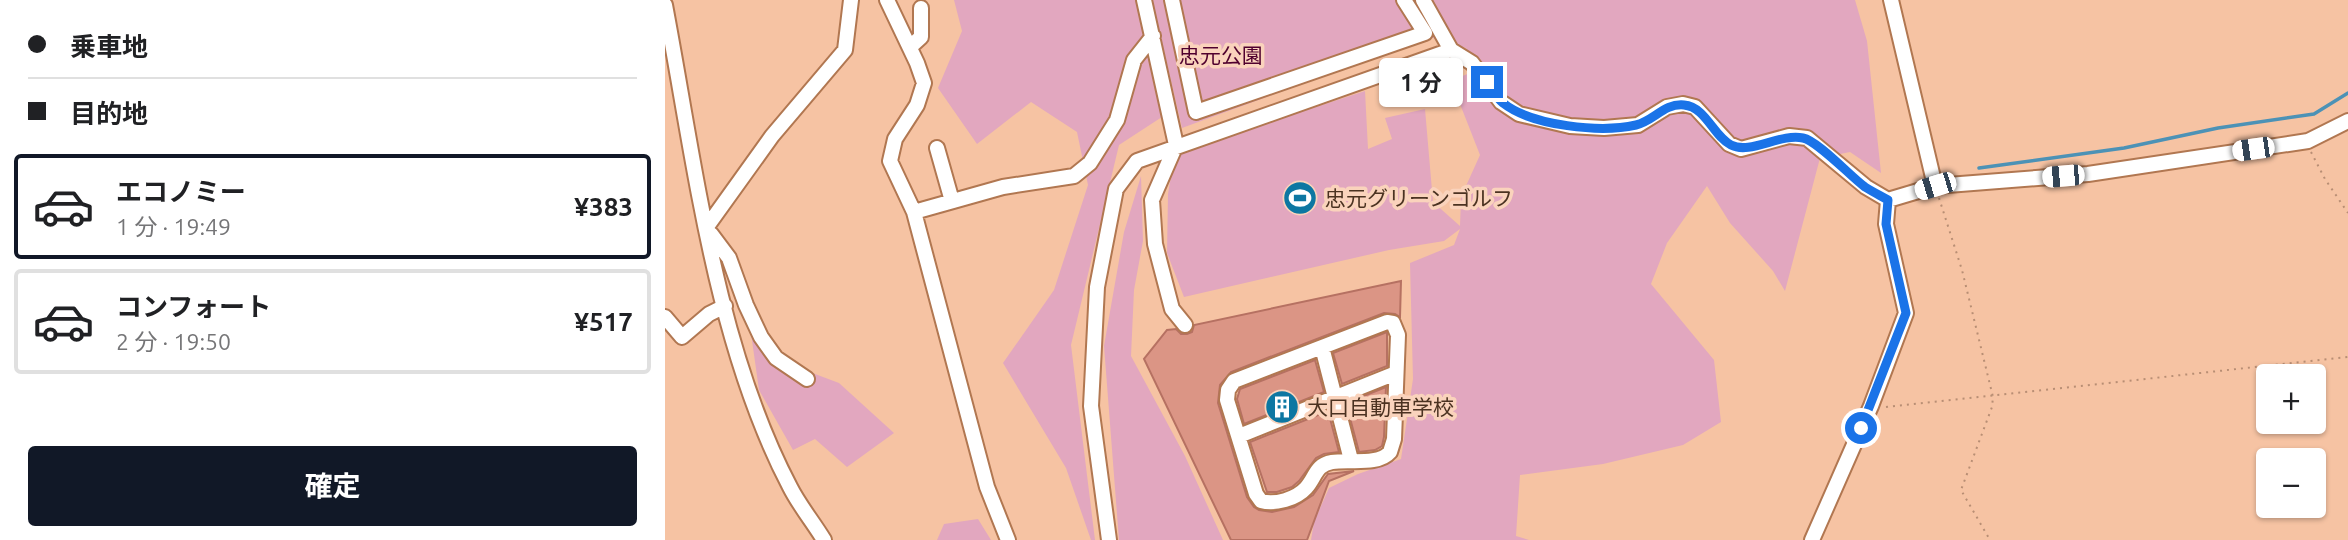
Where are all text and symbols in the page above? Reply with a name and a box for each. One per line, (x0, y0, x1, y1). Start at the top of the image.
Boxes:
text: 乗車地 (70, 32, 148, 61)
park label: 忠元公園 (1179, 43, 1263, 67)
callout: 1 分 (1379, 57, 1463, 106)
route end (1471, 66, 1503, 98)
text: 1 分 (1400, 70, 1442, 95)
text: 目的地 (70, 99, 148, 128)
car (2231, 136, 2276, 162)
car (2042, 164, 2085, 188)
car (1912, 170, 1959, 202)
icon: car (32, 175, 95, 238)
text: エコノミー (116, 177, 246, 206)
sports icon: 忠元グリーンゴルフ (1281, 179, 1319, 217)
place label: 忠元グリーンゴルフ (1325, 186, 1513, 210)
text: ¥383 (574, 192, 633, 221)
text: 1 分 · 19:49 (116, 214, 231, 239)
icon: car (32, 290, 95, 353)
text: コンフォート (116, 292, 271, 321)
text: ¥517 (574, 307, 633, 336)
text: 2 分 · 19:50 (116, 329, 231, 354)
map controls (2256, 364, 2326, 518)
button: + (2256, 364, 2326, 434)
building icon: 大口自動車学校 (1263, 388, 1301, 426)
place label: 大口自動車学校 (1307, 395, 1454, 419)
route start (1845, 412, 1877, 444)
button: 確定 (28, 446, 637, 526)
button: − (2256, 448, 2326, 518)

